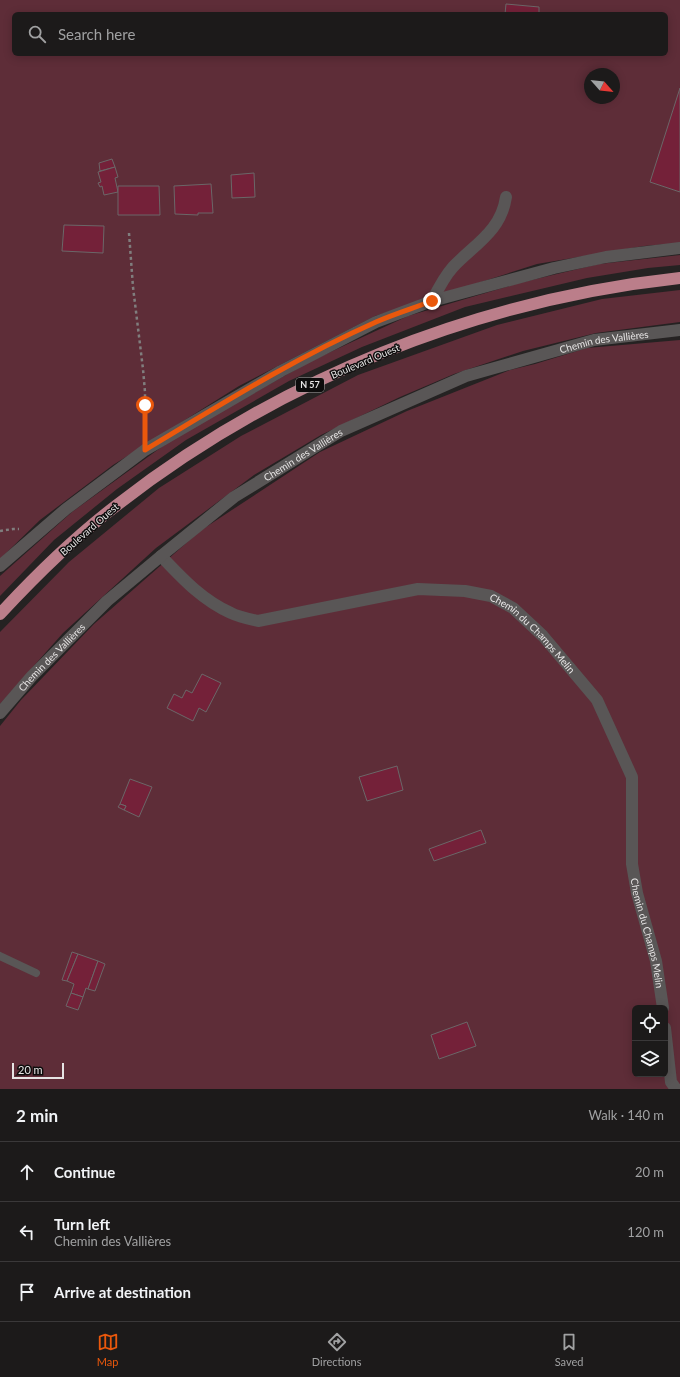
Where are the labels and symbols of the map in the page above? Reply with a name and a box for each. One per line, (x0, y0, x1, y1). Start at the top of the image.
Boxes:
north arrow (584, 68, 620, 104)
route end (423, 292, 441, 310)
street label: Chemin des Vallières (558, 328, 649, 355)
street label: Boulevard Ouest (329, 341, 402, 381)
road number: N 57 (296, 378, 324, 392)
route start (136, 396, 154, 414)
street label: Chemin des Vallières (261, 426, 344, 483)
street label: Boulevard Ouest (57, 500, 121, 558)
street label: Chemin du Champs Melin (488, 591, 578, 675)
street label: Chemin des Vallières (16, 621, 87, 694)
street label: Chemin du Champs Melin (629, 877, 666, 989)
scale bar (12, 1061, 64, 1080)

